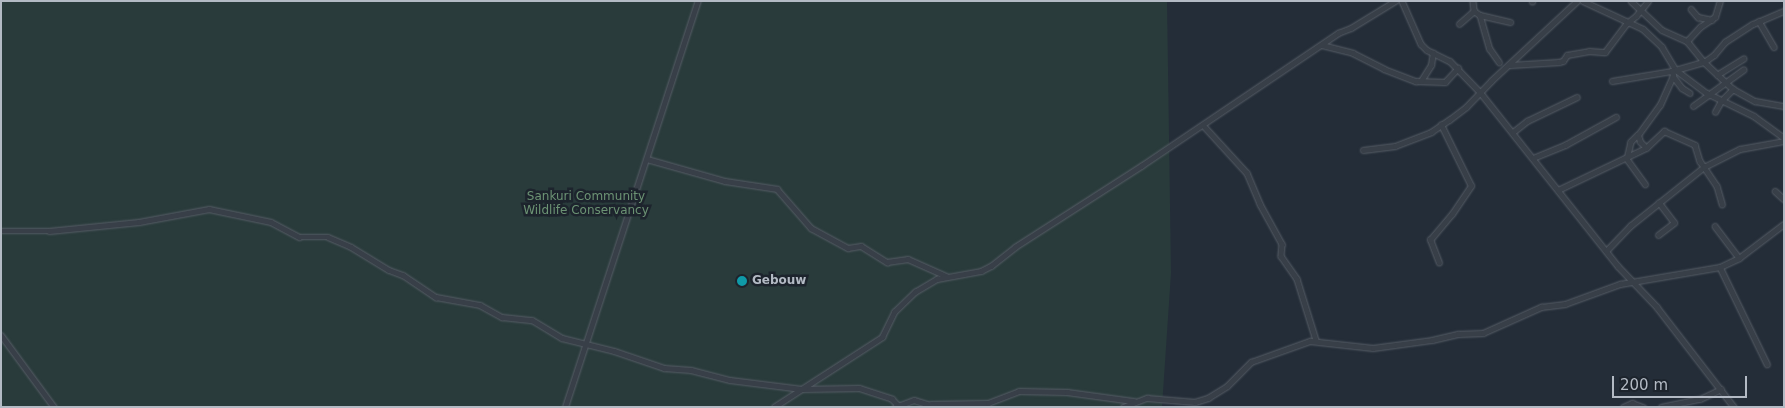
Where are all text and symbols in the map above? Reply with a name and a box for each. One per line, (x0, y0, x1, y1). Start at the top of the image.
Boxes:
park label: Sankuri Community Wildlife Conservancy (523, 190, 649, 218)
place label: Gebouw (752, 274, 806, 288)
marker: Gebouw (736, 275, 748, 287)
scale bar (1615, 366, 1750, 398)
text: 200 m (1620, 376, 1668, 394)

